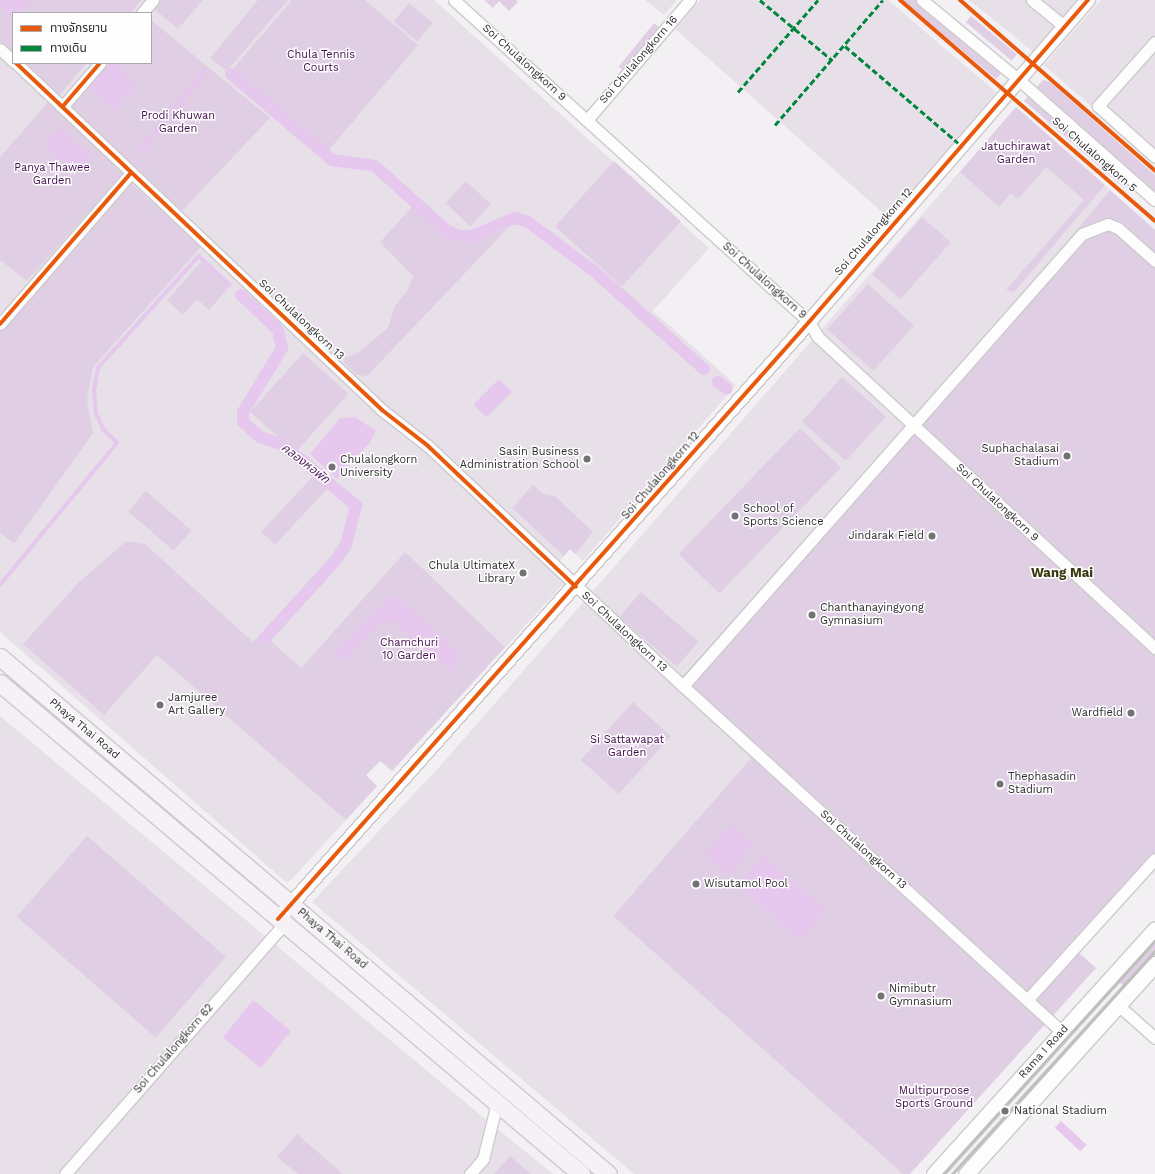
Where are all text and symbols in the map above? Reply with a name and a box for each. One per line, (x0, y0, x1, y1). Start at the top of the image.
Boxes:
legend (12, 12, 152, 64)
street label: Soi Chulalongkorn 16 (597, 13, 681, 107)
text: ทางจักรยาน (50, 21, 107, 35)
street label: Soi Chulalongkorn 9 (479, 22, 569, 104)
text: ทางเดิน (50, 41, 87, 55)
park label: Chula Tennis Courts (287, 49, 355, 75)
park label: Prodi Khuwan Garden (141, 110, 215, 136)
street label: Soi Chulalongkorn 5 (1049, 115, 1139, 195)
park label: Jatuchirawat Garden (981, 141, 1051, 167)
park label: Panya Thawee Garden (14, 162, 90, 188)
street label: Soi Chulalongkorn 12 (832, 185, 916, 279)
street label: Soi Chulalongkorn 9 (719, 240, 809, 322)
street label: Soi Chulalongkorn 13 (256, 277, 346, 363)
street label: Soi Chulalongkorn 12 (619, 429, 703, 523)
water label: คลองหอพัก (278, 441, 332, 487)
place label: Suphachalasai Stadium (982, 443, 1059, 469)
place label: Sasin Business Administration School (460, 446, 579, 472)
marker: Suphachalasai Stadium (1062, 451, 1072, 461)
place label: Chulalongkorn University (340, 454, 417, 480)
marker: Sasin Business Administration School (582, 454, 592, 464)
street label: Soi Chulalongkorn 9 (953, 461, 1041, 545)
marker: Chulalongkorn University (327, 462, 337, 472)
place label: School of Sports Science (743, 503, 824, 529)
marker: School of Sports Science (730, 511, 740, 521)
place label: Jindarak Field (848, 529, 924, 543)
marker: Jindarak Field (927, 531, 937, 541)
place label: Chula UltimateX Library (428, 560, 515, 586)
district label: Wang Mai (1031, 565, 1093, 581)
marker: Chula UltimateX Library (518, 568, 528, 578)
street label: Soi Chulalongkorn 13 (579, 589, 669, 675)
place label: Chanthanayingyong Gymnasium (820, 602, 924, 628)
marker: Chanthanayingyong Gymnasium (807, 610, 817, 620)
park label: Chamchuri 10 Garden (380, 637, 438, 663)
place label: Jamjuree Art Gallery (168, 692, 225, 718)
street label: Phaya Thai Road (46, 696, 122, 762)
marker: Jamjuree Art Gallery (155, 700, 165, 710)
place label: Wardfield (1072, 706, 1123, 720)
marker: Wardfield (1126, 708, 1136, 718)
park label: Si Sattawapat Garden (590, 734, 664, 760)
place label: Thephasadin Stadium (1008, 771, 1076, 797)
marker: Thephasadin Stadium (995, 779, 1005, 789)
street label: Soi Chulalongkorn 13 (817, 808, 909, 892)
place label: Wisutamol Pool (704, 877, 788, 891)
marker: Wisutamol Pool (691, 879, 701, 889)
street label: Phaya Thai Road (294, 906, 370, 972)
place label: Nimibutr Gymnasium (889, 983, 952, 1009)
marker: Nimibutr Gymnasium (876, 991, 886, 1001)
street label: Soi Chulalongkorn 62 (131, 1001, 217, 1097)
street label: Rama I Road (1016, 1022, 1072, 1082)
park label: Multipurpose Sports Ground (895, 1085, 973, 1111)
place label: National Stadium (1014, 1104, 1107, 1118)
marker: National Stadium (999, 1105, 1011, 1117)

